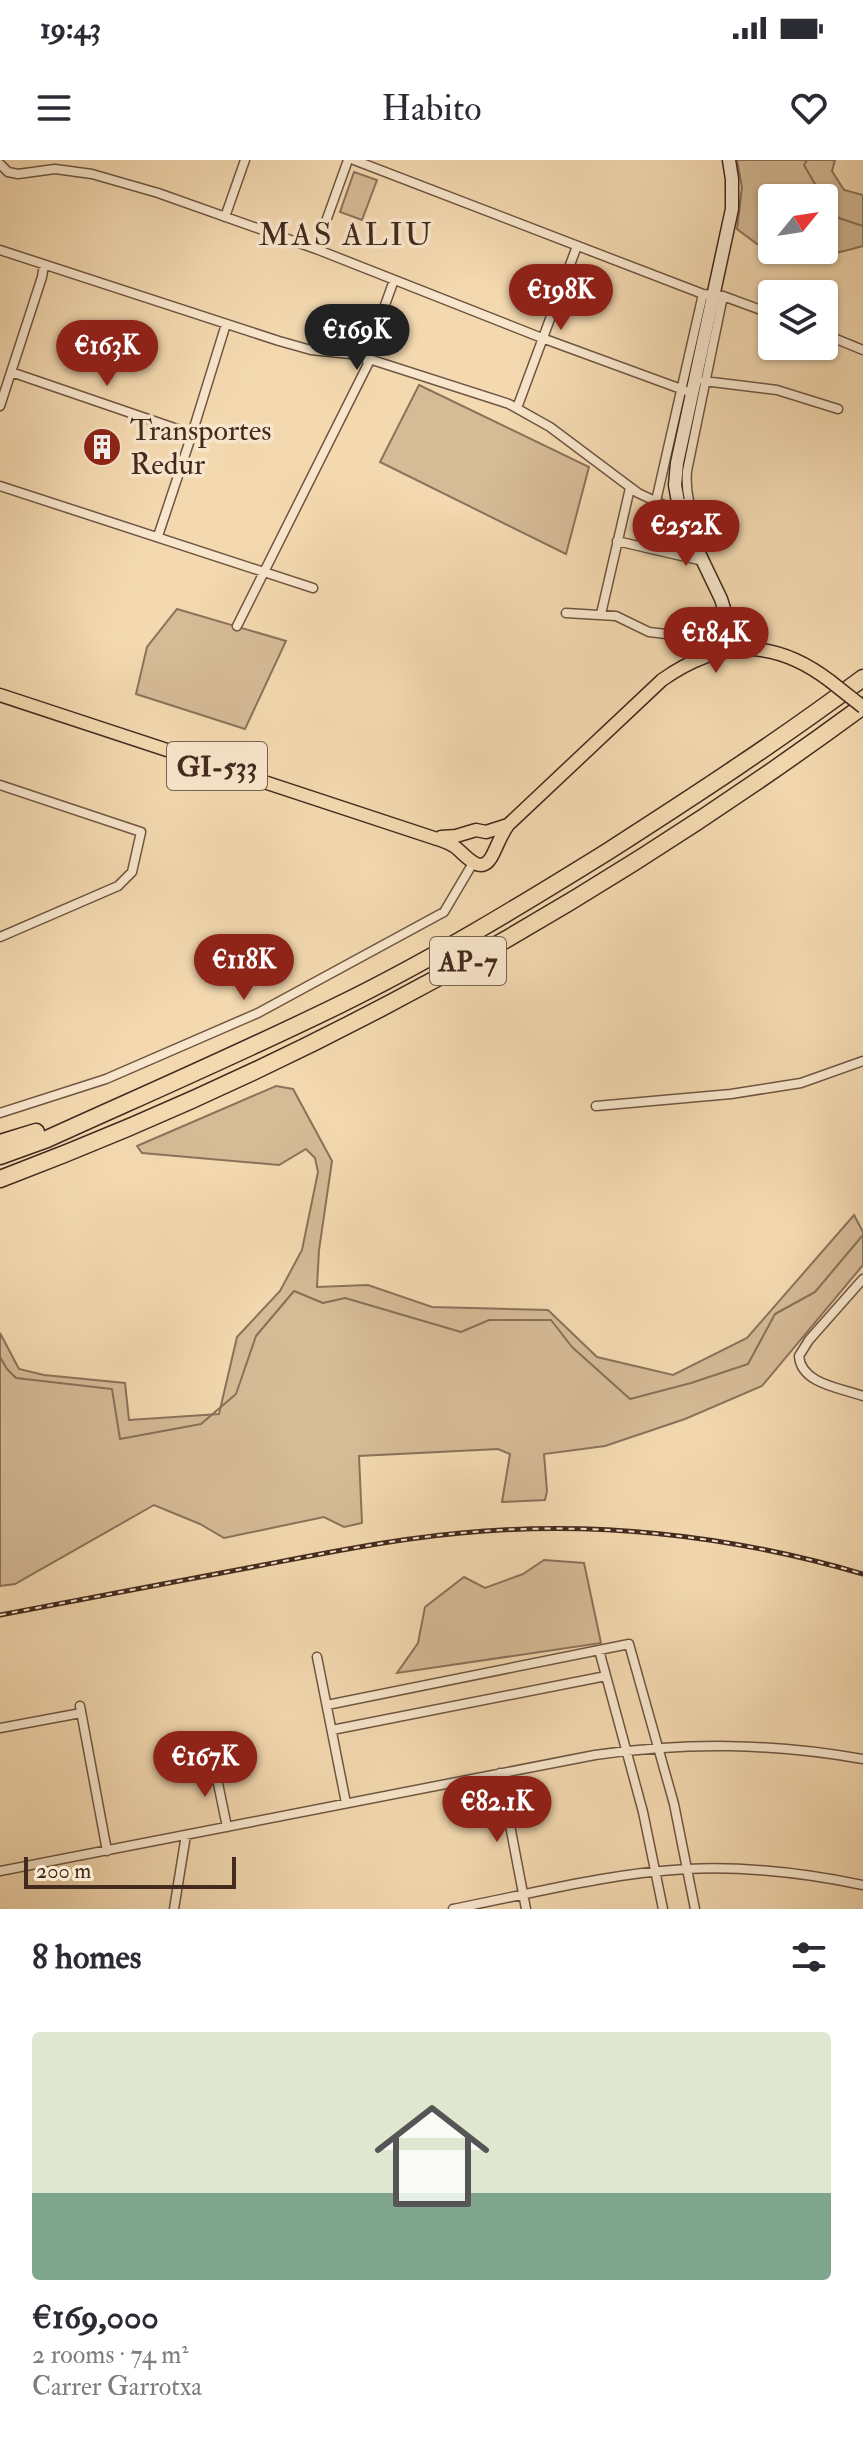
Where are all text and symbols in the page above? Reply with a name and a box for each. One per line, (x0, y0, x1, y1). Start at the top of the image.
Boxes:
text: 19:43 (40, 10, 101, 47)
icon: menu (32, 86, 76, 130)
text: Habito (381, 86, 482, 131)
icon: heart (787, 86, 831, 130)
north arrow (758, 184, 838, 264)
map controls (758, 184, 838, 360)
district label: MAS ALIU (258, 215, 434, 255)
pin: €198K (505, 264, 617, 332)
text: €198K (527, 274, 595, 306)
button: layers (758, 280, 838, 360)
pin: €169K (301, 304, 413, 372)
text: €169K (323, 314, 391, 346)
pin: €163K (51, 320, 163, 388)
text: €163K (74, 330, 140, 362)
place label: Transportes Redur (130, 412, 272, 483)
building icon: Transportes Redur (81, 426, 123, 468)
pin: €252K (630, 500, 742, 568)
text: €252K (651, 510, 722, 542)
pin: €184K (660, 607, 772, 675)
text: €184K (682, 617, 750, 649)
road number: GI-533 (167, 742, 267, 790)
pin: €118K (188, 934, 300, 1002)
road number: AP-7 (430, 937, 506, 985)
text: €118K (212, 944, 276, 976)
pin: €167K (149, 1731, 261, 1799)
text: €167K (171, 1741, 239, 1773)
pin: €82.1K (432, 1776, 562, 1844)
text: €82.1K (460, 1786, 534, 1818)
scale bar (24, 1853, 236, 1889)
text: 200 m (36, 1857, 91, 1885)
icon: filters (787, 1935, 831, 1979)
text: 8 homes (32, 1936, 141, 1979)
icon: home (360, 2084, 504, 2228)
text: €169,000 (32, 2296, 159, 2339)
text: 2 rooms · 74 m² (32, 2339, 189, 2371)
text: Carrer Garrotxa (32, 2371, 202, 2403)

